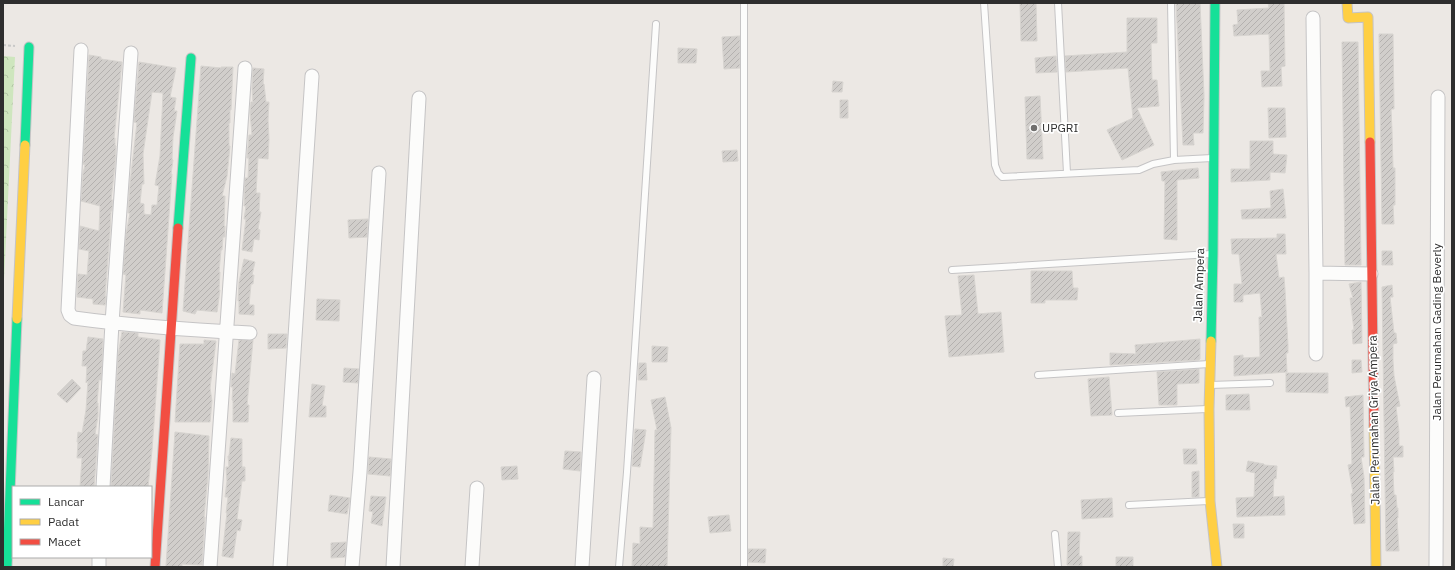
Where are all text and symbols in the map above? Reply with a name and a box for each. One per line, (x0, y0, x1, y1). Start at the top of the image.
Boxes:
place label: UPGRI (1042, 120, 1078, 135)
marker: UPGRI (1029, 123, 1039, 133)
street label: Jalan Perumahan Gading Beverly (1429, 243, 1444, 421)
street label: Jalan Ampera (1190, 247, 1207, 322)
street label: Jalan Perumahan Griya Ampera (1365, 334, 1382, 505)
legend (12, 486, 152, 558)
text: Lancar (48, 494, 85, 509)
text: Padat (48, 514, 79, 529)
text: Macet (48, 534, 81, 549)

